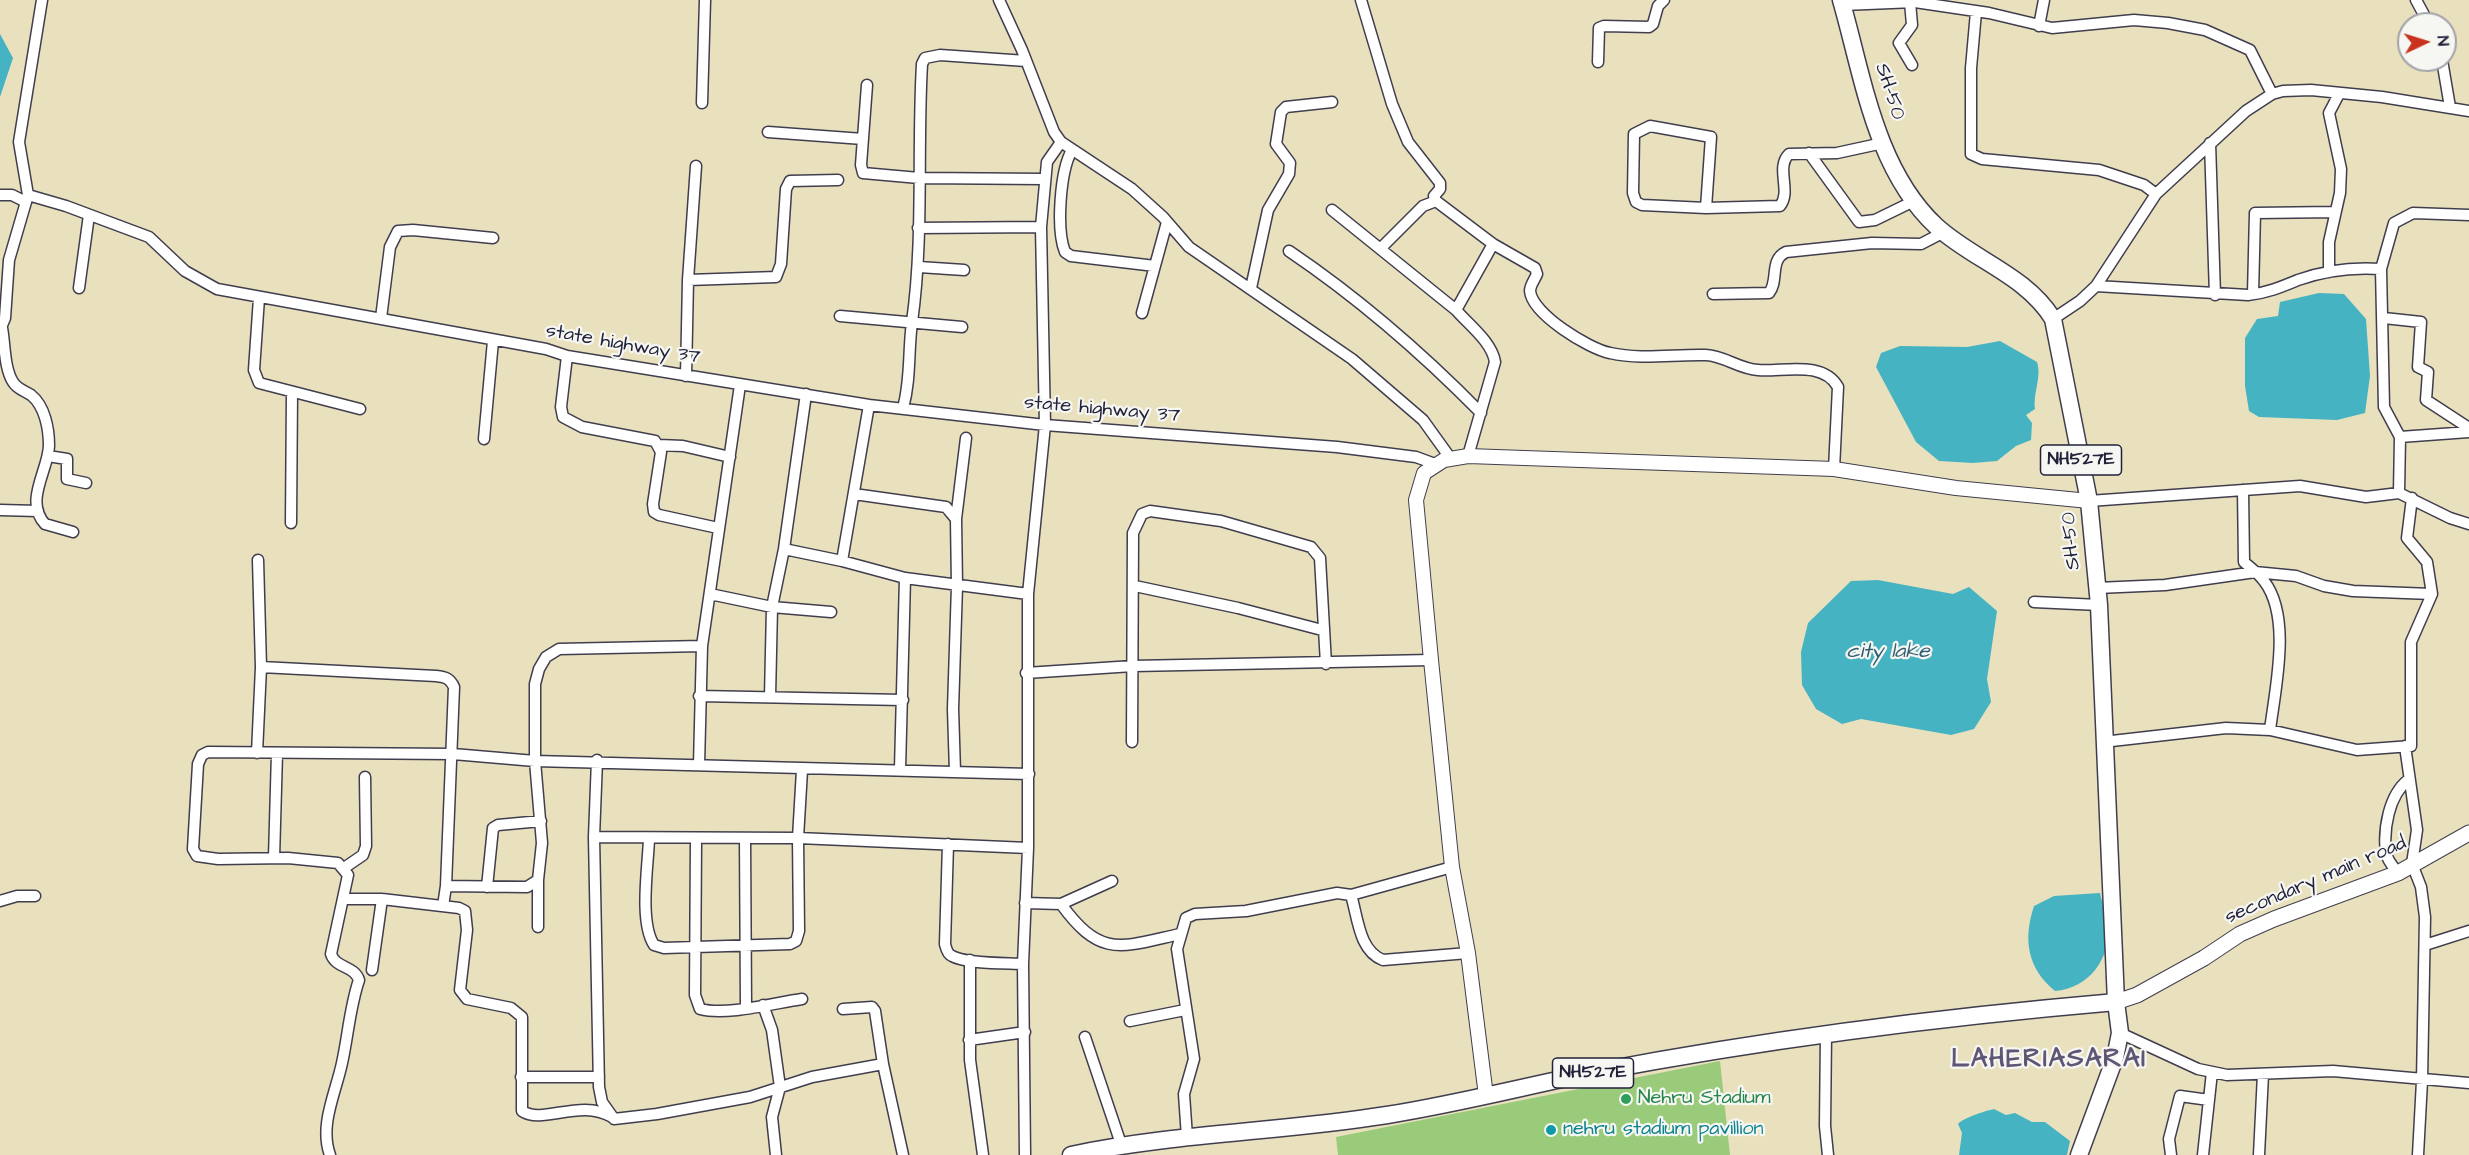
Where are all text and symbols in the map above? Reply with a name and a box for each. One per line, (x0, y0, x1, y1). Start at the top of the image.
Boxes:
north arrow (2397, 12, 2457, 72)
text: N (2432, 35, 2454, 47)
street label: SH-50 (1869, 61, 1909, 123)
street label: state highway 37 (544, 320, 702, 370)
street label: state highway 37 (1023, 391, 1181, 429)
road number: NH527E (2040, 445, 2122, 475)
street label: SH-50 (2058, 511, 2086, 571)
water label: city lake (1846, 640, 1930, 666)
street label: secondary main road (2222, 832, 2410, 930)
district label: LAHERIASARAI (1951, 1045, 2147, 1077)
road number: NH527E (1552, 1058, 1634, 1088)
place label: Nehru Stadium (1638, 1087, 1771, 1111)
marker: Nehru Stadium (1619, 1092, 1633, 1106)
place label: nehru stadium pavillion (1563, 1118, 1764, 1142)
marker: nehru stadium pavillion (1544, 1123, 1558, 1137)

